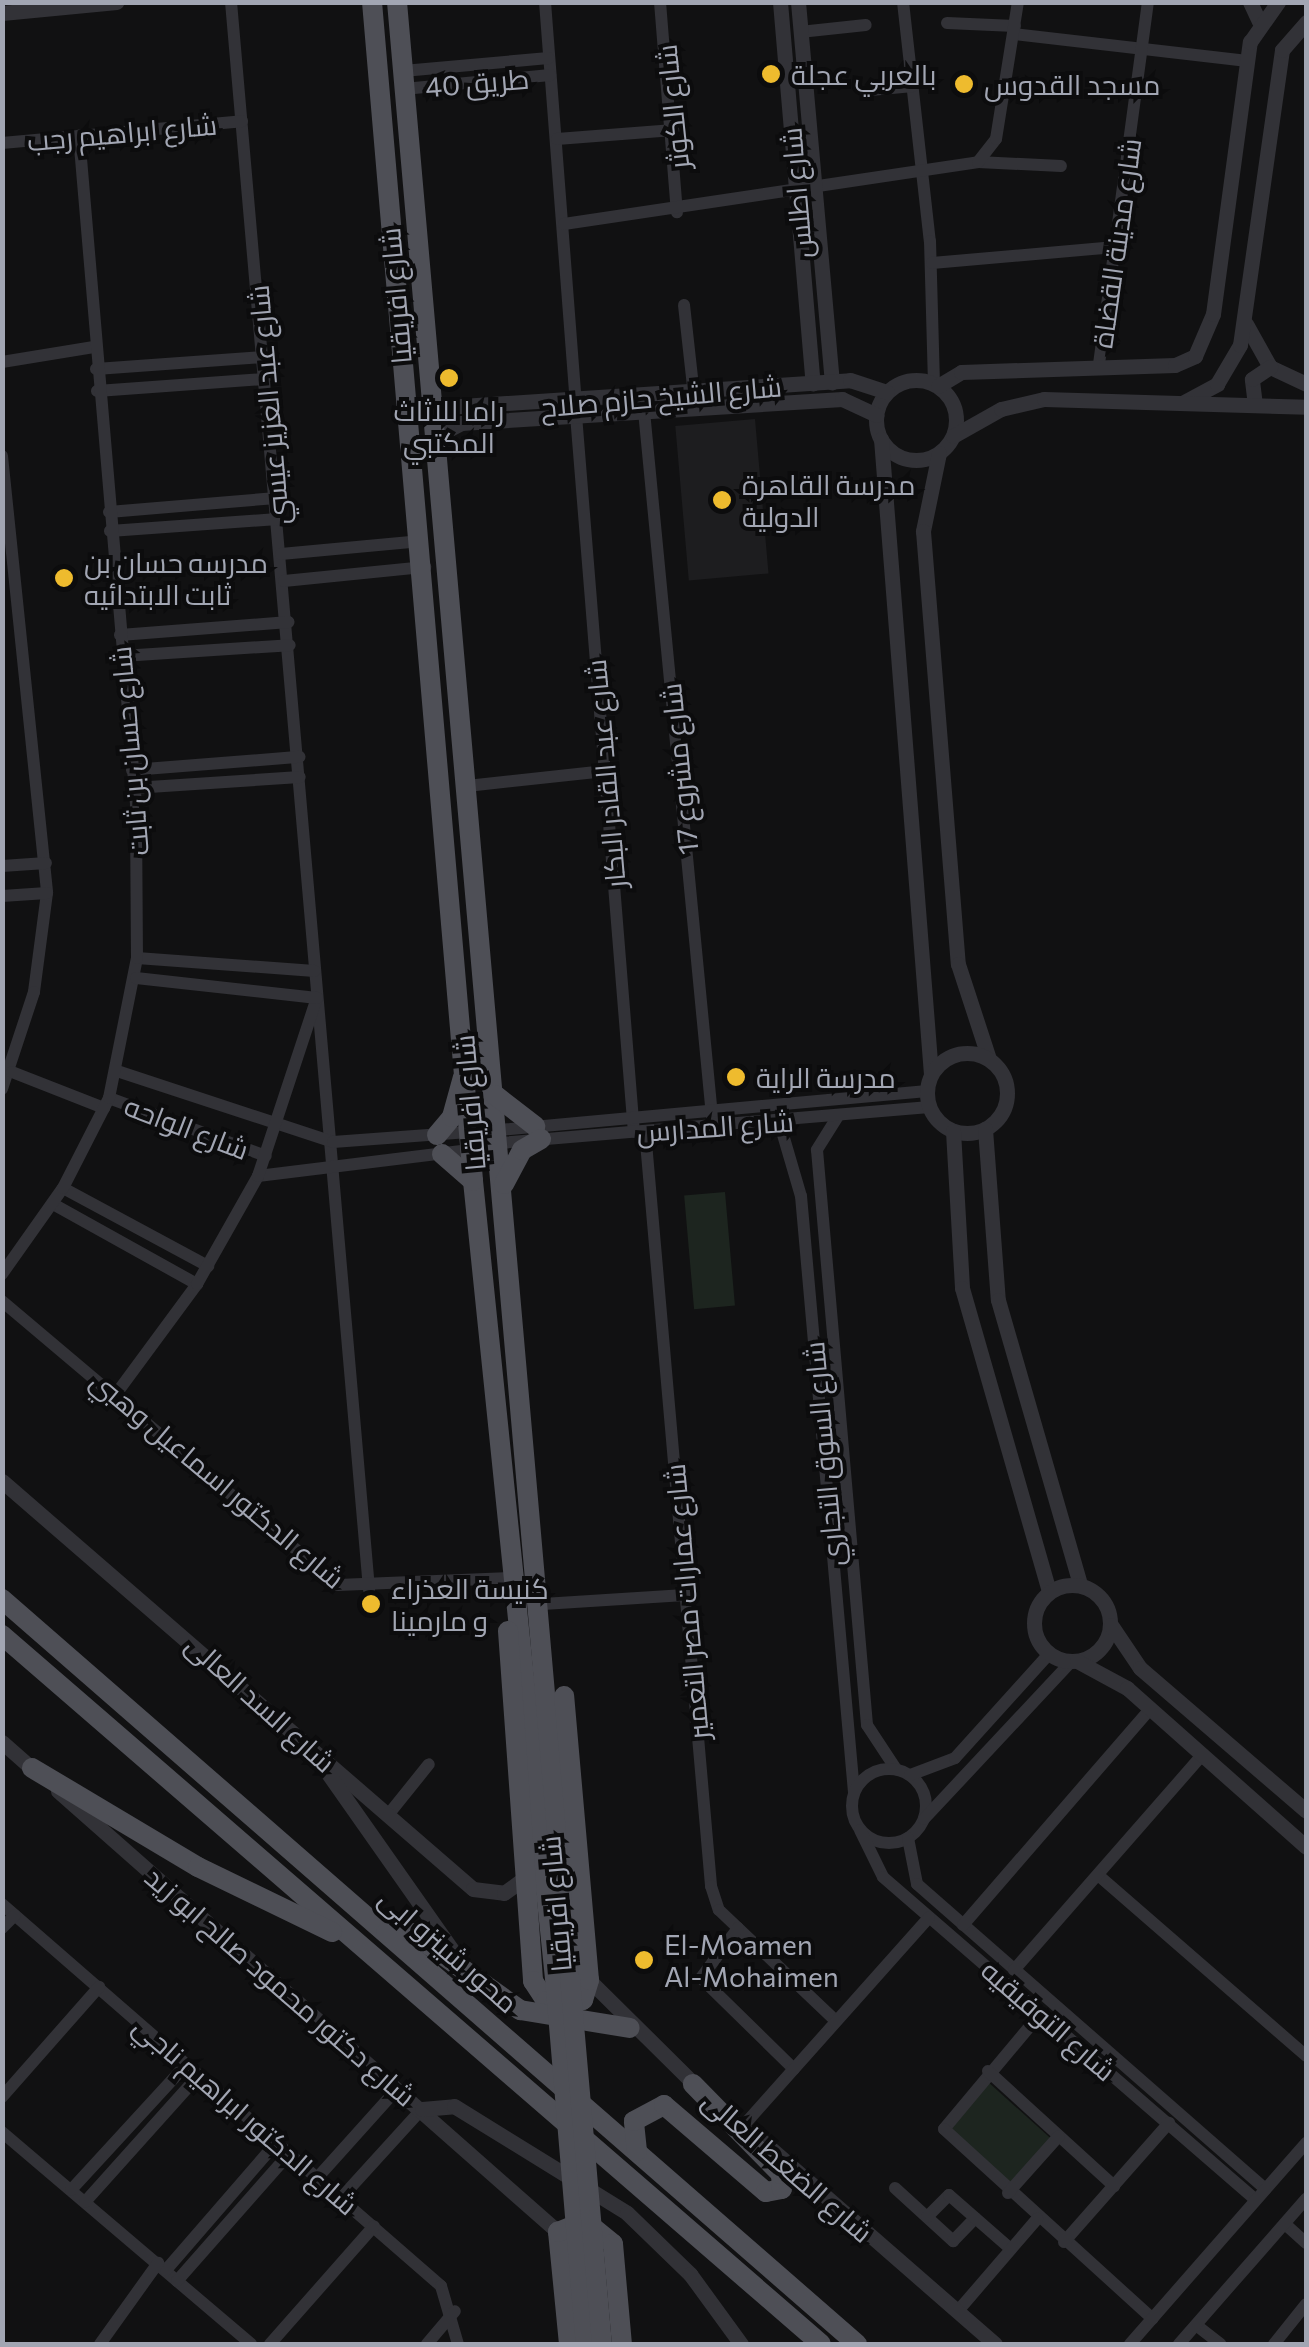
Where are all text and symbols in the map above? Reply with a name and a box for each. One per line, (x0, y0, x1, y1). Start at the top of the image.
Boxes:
street label: شارع الكوثر (649, 43, 695, 171)
place label: بالعربي عجلة (791, 57, 936, 91)
street label: طريق 40 (424, 61, 530, 103)
marker: بالعربي عجلة (760, 63, 782, 85)
place label: مسجد القدوس (984, 67, 1161, 101)
marker: مسجد القدوس (953, 73, 975, 95)
street label: شارع ابراهيم رجب (26, 107, 218, 157)
street label: شارع اطلس (774, 126, 818, 260)
street label: شارع مدينة القضاة (1085, 136, 1147, 350)
street label: شارع افريقيا (372, 226, 418, 366)
street label: شارع عبد العزيز عيسي (241, 284, 295, 526)
marker: راما للاثاث المكتبي (438, 367, 460, 389)
street label: شارع الشيخ حازم صلاح (539, 369, 783, 423)
place label: راما للاثاث المكتبي (394, 393, 504, 459)
place label: مدرسة القاهرة الدولية (742, 467, 915, 533)
marker: مدرسة القاهرة الدولية (711, 489, 733, 511)
place label: مدرسه حسان بن ثابت الابتدائيه (84, 545, 268, 611)
marker: مدرسه حسان بن ثابت الابتدائيه (53, 567, 75, 589)
street label: شارع حسان بن ثابت (103, 645, 155, 857)
street label: شارع عبد القادر البكار (578, 658, 632, 890)
street label: شارع مشروع 17 (653, 682, 705, 856)
street label: شارع افريقيا (446, 1033, 492, 1173)
place label: مدرسة الراية (756, 1060, 896, 1094)
marker: مدرسة الراية (725, 1066, 747, 1088)
street label: شارع الواحه (120, 1088, 254, 1166)
street label: شارع المدارس (635, 1104, 795, 1148)
street label: شارع السوق التجاري (796, 1340, 850, 1568)
street label: شارع الدكتور اسماعيل وهبي (84, 1363, 352, 1595)
street label: شارع عمارات مصر التعمير (657, 1462, 715, 1742)
place label: كنيسة العذراء و مارمينا (391, 1571, 549, 1637)
marker: كنيسة العذراء و مارمينا (360, 1593, 382, 1615)
street label: شارع السد العالى (179, 1627, 343, 1779)
street label: شارع افريقيا (532, 1834, 578, 1974)
street label: شارع دكتور محمود صالح ابو زيد (139, 1859, 423, 2113)
street label: محور شينزو ابى (373, 1881, 525, 2019)
place label: El-Moamen Al-Mohaimen (664, 1927, 839, 1993)
marker: El-Moamen Al-Mohaimen (633, 1949, 655, 1971)
street label: شارع التوفيقيه (975, 1953, 1123, 2087)
street label: شارع الدكتور ابراهيم ناجي (127, 2009, 365, 2221)
street label: شارع الضغط العالى (696, 2083, 880, 2249)

